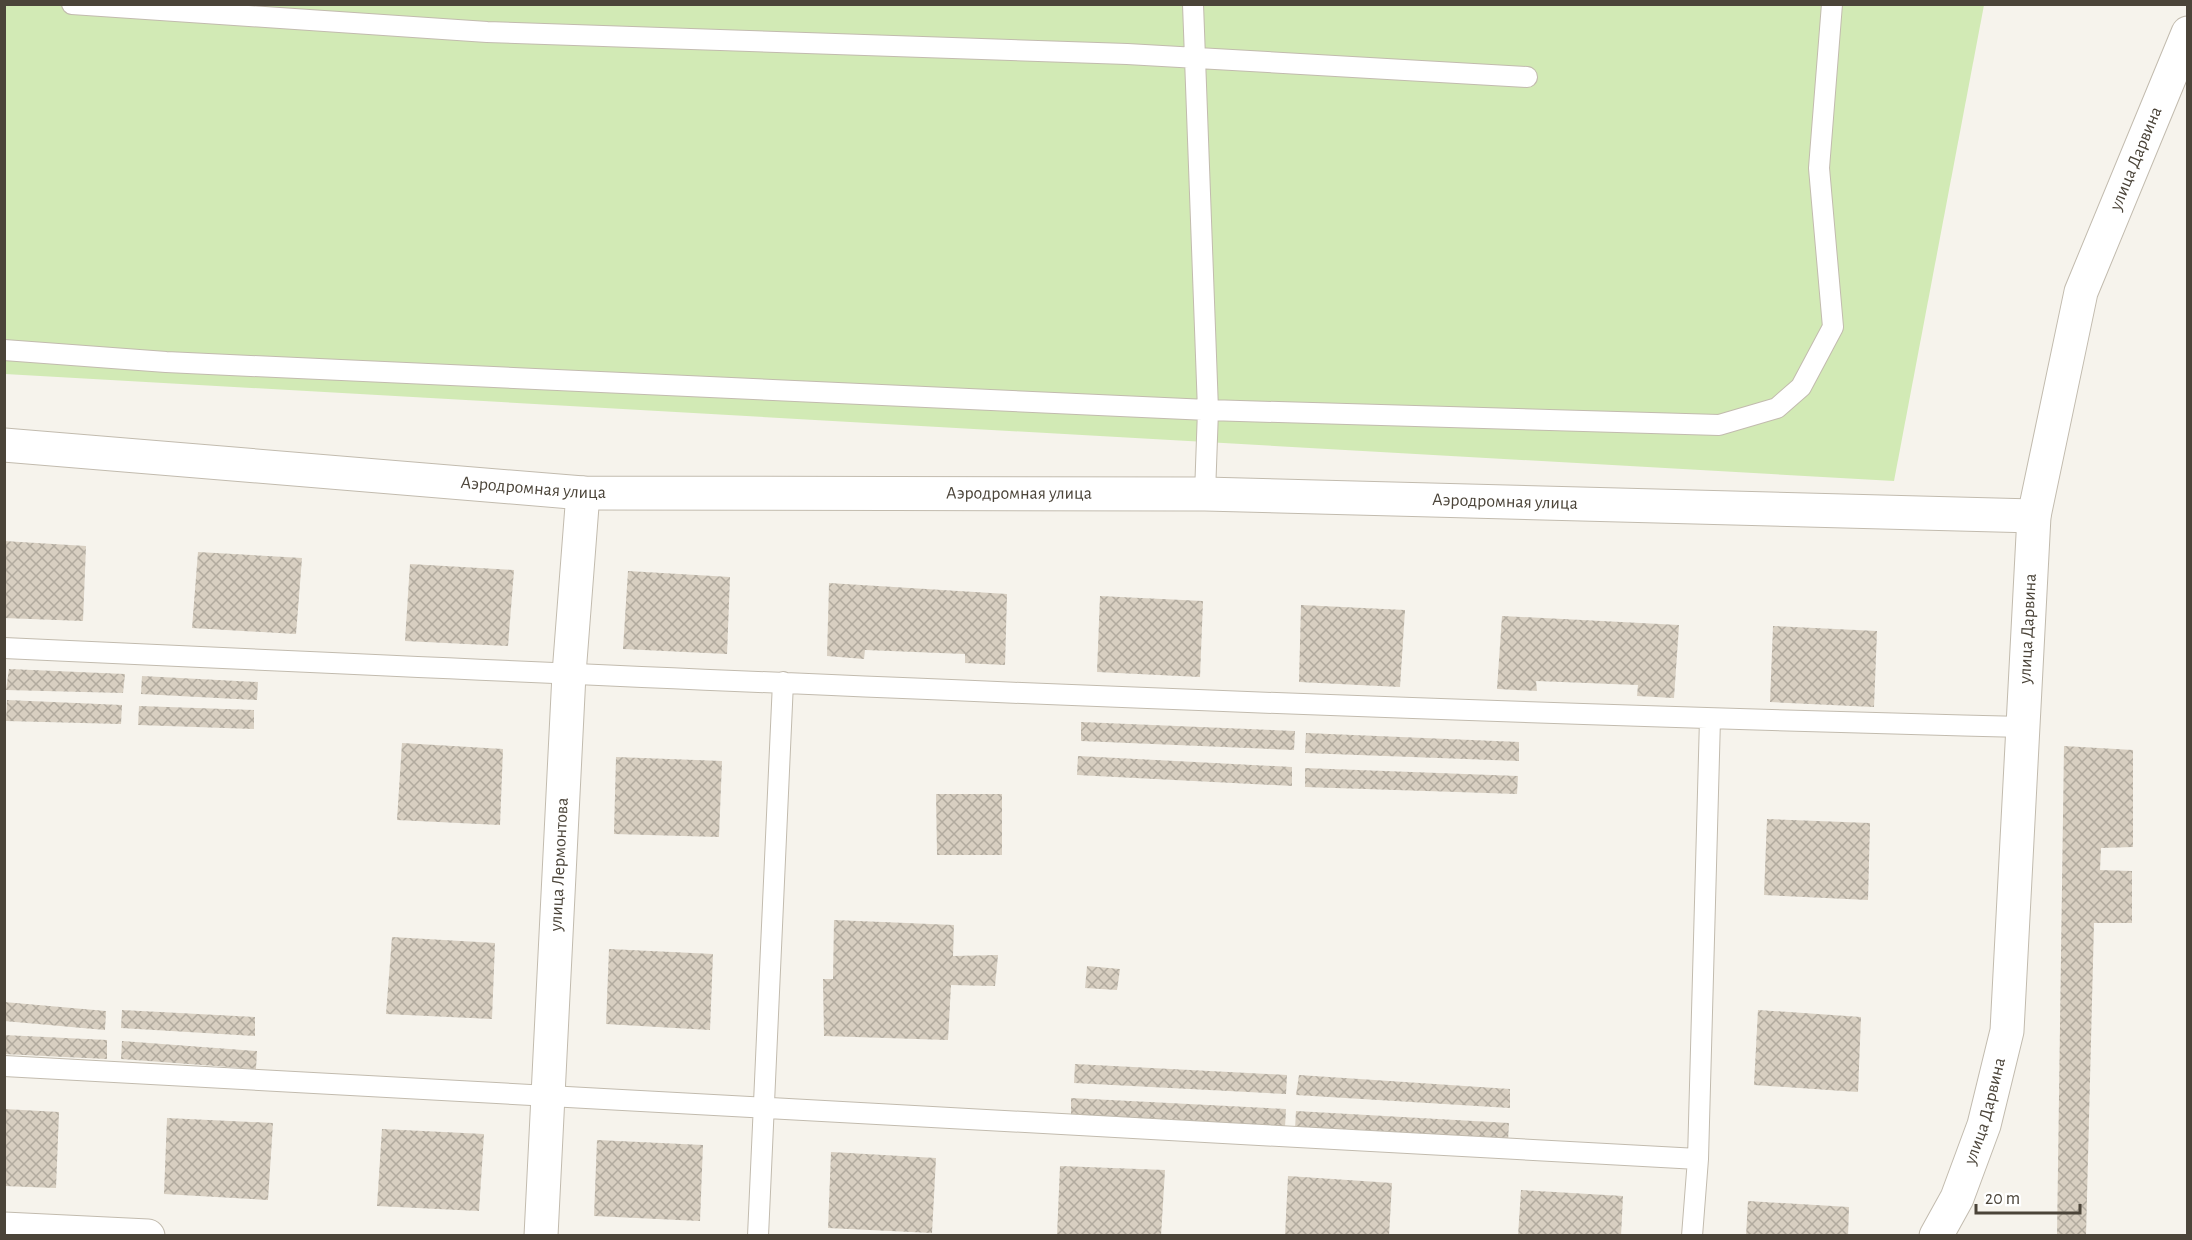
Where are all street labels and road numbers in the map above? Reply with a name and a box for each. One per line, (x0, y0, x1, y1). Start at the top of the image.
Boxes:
street label: улица Дарвина (2106, 104, 2165, 214)
street label: Аэродромная улица (460, 474, 606, 502)
street label: Аэродромная улица (946, 485, 1092, 503)
street label: Аэродромная улица (1432, 491, 1578, 513)
street label: улица Дарвина (2016, 573, 2040, 685)
street label: улица Лермонтова (547, 797, 572, 933)
street label: улица Дарвина (1961, 1056, 2009, 1168)

